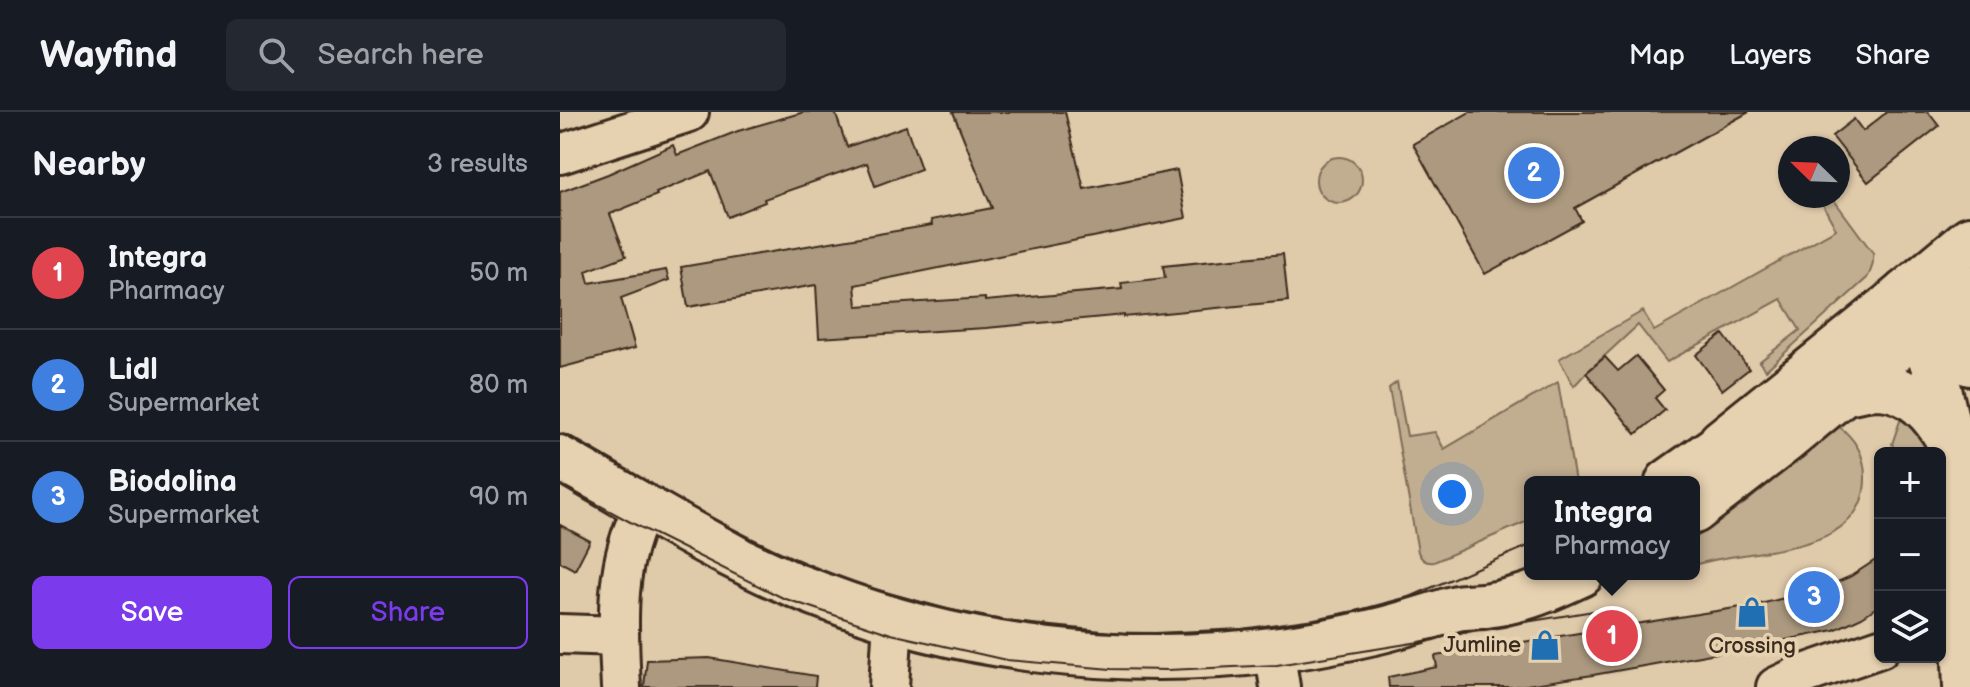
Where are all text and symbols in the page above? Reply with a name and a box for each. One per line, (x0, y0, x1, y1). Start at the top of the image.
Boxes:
search box (226, 19, 786, 91)
text: Wayfind (40, 33, 178, 78)
icon: search (254, 33, 298, 77)
text: Search here (318, 37, 484, 73)
text: Map (1629, 39, 1685, 72)
text: Layers (1729, 39, 1812, 72)
text: Share (1856, 39, 1930, 72)
north arrow (1778, 136, 1850, 208)
pin: 2 (1508, 143, 1560, 203)
text: Nearby (32, 144, 146, 185)
text: 3 results (427, 149, 528, 180)
text: Integra (108, 240, 207, 276)
text: 1 (53, 258, 63, 289)
text: 50 m (469, 258, 528, 289)
text: Pharmacy (108, 276, 224, 307)
text: Lidl (108, 352, 158, 388)
text: 2 (50, 370, 66, 401)
text: 80 m (469, 370, 528, 401)
text: Supermarket (108, 388, 259, 419)
map controls (1874, 447, 1946, 663)
button: + (1874, 447, 1946, 519)
text: Biodolina (108, 464, 237, 500)
your location (1432, 474, 1472, 514)
popup (1524, 476, 1700, 580)
text: 3 (50, 482, 66, 513)
text: 90 m (469, 482, 528, 513)
text: Integra (1554, 495, 1653, 531)
text: Supermarket (108, 500, 259, 531)
button: − (1874, 519, 1946, 591)
text: Pharmacy (1554, 531, 1670, 562)
pin: 3 (1788, 567, 1840, 627)
button: Save (32, 576, 272, 649)
button: Share (288, 576, 528, 649)
button: layers (1874, 591, 1946, 663)
shop icon: Crossing (1735, 595, 1769, 629)
pin: 1 (1586, 606, 1638, 666)
shop icon: Jumline (1528, 628, 1562, 662)
place label: Jumline (1444, 632, 1521, 659)
place label: Crossing (1708, 633, 1796, 660)

